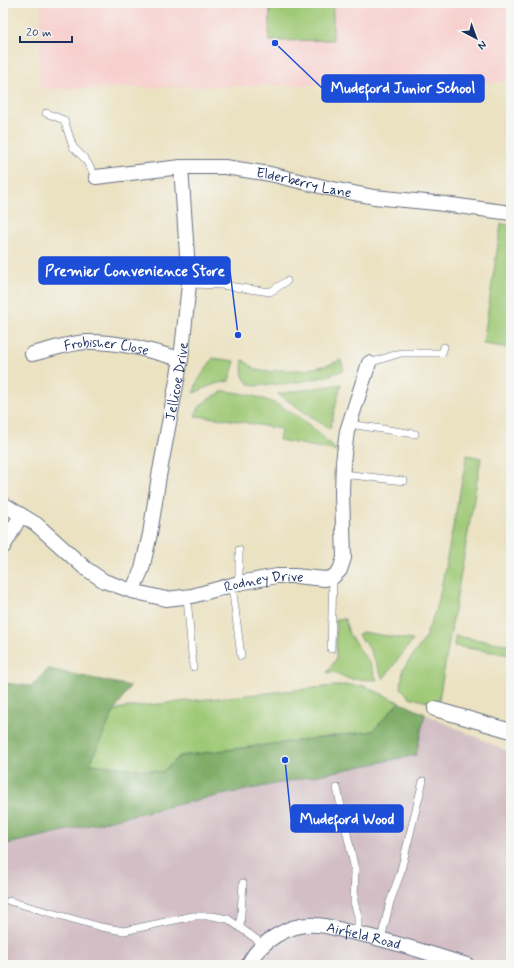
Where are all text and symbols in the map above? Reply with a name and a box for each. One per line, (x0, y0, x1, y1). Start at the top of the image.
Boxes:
scale bar (20, 18, 72, 44)
north arrow (456, 18, 496, 58)
text: 20 m (26, 25, 52, 41)
text: N (475, 37, 489, 52)
callout: Mudeford Junior School (322, 75, 484, 102)
text: Mudeford Junior School (331, 79, 475, 101)
street label: Elderberry Lane (255, 164, 353, 202)
callout: Premier Convenience Store (39, 257, 230, 284)
text: Premier Convenience Store (45, 262, 226, 282)
street label: Frobisher Close (62, 334, 151, 360)
street label: Jellicoe Drive (162, 341, 193, 422)
street label: Rodney Drive (222, 567, 304, 597)
callout: Mudeford Wood (291, 805, 403, 832)
text: Mudeford Wood (300, 810, 394, 832)
street label: Airfield Road (325, 918, 403, 954)

